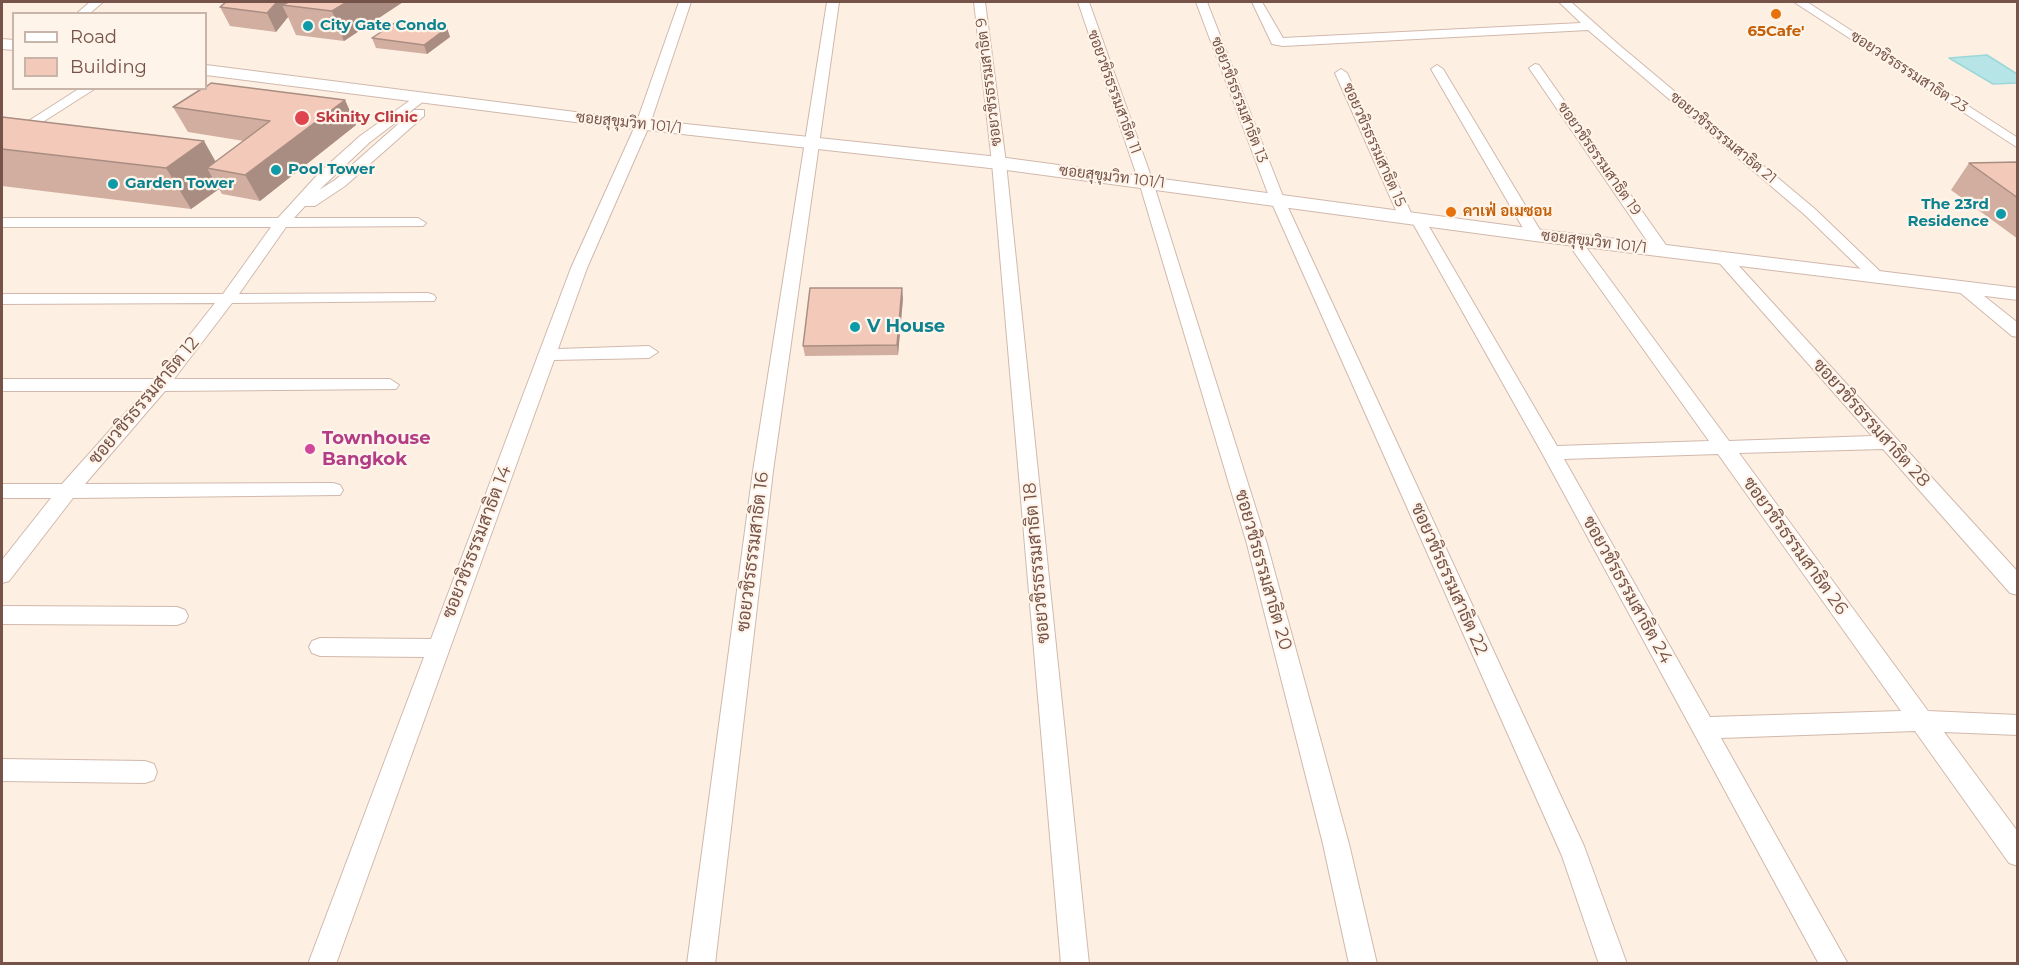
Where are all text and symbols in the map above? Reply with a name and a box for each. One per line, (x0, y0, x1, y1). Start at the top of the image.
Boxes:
marker: 65Cafe' (1769, 7, 1783, 21)
legend (12, 12, 207, 90)
place label: City Gate Condo (320, 17, 447, 35)
street label: ซอยวชิรธรรมสาธิต 9 (972, 17, 1006, 147)
marker: City Gate Condo (301, 19, 315, 33)
place label: 65Cafe' (1748, 23, 1804, 41)
text: Road (70, 26, 117, 48)
street label: ซอยวชิรธรรมสาธิต 23 (1847, 27, 1971, 117)
street label: ซอยวชิรธรรมสาธิต 11 (1083, 28, 1145, 156)
street label: ซอยวชิรธรรมสาธิต 13 (1207, 34, 1271, 166)
text: Building (70, 56, 147, 78)
street label: ซอยวชิรธรรมสาธิต 15 (1339, 80, 1409, 210)
street label: ซอยวชิรธรรมสาธิต 21 (1666, 88, 1780, 188)
street label: ซอยวชิรธรรมสาธิต 19 (1553, 99, 1645, 219)
street label: ซอยสุขุมวิท 101/1 (575, 108, 683, 138)
marker: Skinity Clinic (293, 109, 311, 127)
place label: Skinity Clinic (316, 109, 418, 127)
place label: Pool Tower (288, 161, 375, 179)
street label: ซอยสุขุมวิท 101/1 (1058, 162, 1166, 192)
marker: Pool Tower (269, 163, 283, 177)
place label: Garden Tower (125, 175, 234, 193)
marker: Garden Tower (106, 177, 120, 191)
place label: The 23rd Residence (1908, 196, 1989, 231)
place label: คาเฟ่ อเมซอน (1463, 203, 1552, 221)
marker: คาเฟ่ อเมซอน (1444, 205, 1458, 219)
marker: The 23rd Residence (1994, 207, 2008, 221)
street label: ซอยสุขุมวิท 101/1 (1540, 227, 1648, 257)
place label: V House (867, 316, 945, 338)
marker: V House (848, 320, 862, 334)
street label: ซอยวชิรธรรมสาธิต 12 (84, 333, 204, 469)
street label: ซอยวชิรธรรมสาธิต 28 (1808, 354, 1934, 492)
place label: Townhouse Bangkok (322, 428, 431, 470)
marker: Townhouse Bangkok (303, 442, 317, 456)
street label: ซอยวชิรธรรมสาธิต 14 (438, 463, 516, 621)
street label: ซอยวชิรธรรมสาธิต 16 (732, 471, 774, 633)
street label: ซอยวชิรธรรมสาธิต 26 (1738, 473, 1852, 619)
street label: ซอยวชิรธรรมสาธิต 18 (1019, 482, 1055, 644)
street label: ซอยวชิรธรรมสาธิต 20 (1230, 487, 1296, 653)
street label: ซอยวชิรธรรมสาธิต 22 (1406, 500, 1492, 658)
street label: ซอยวชิรธรรมสาธิต 24 (1577, 512, 1677, 668)

